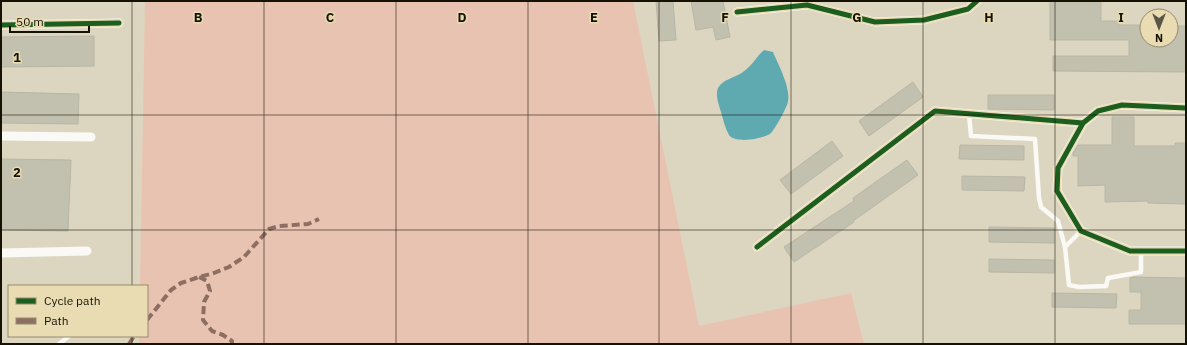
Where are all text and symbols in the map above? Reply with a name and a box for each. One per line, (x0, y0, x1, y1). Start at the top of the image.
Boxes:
scale bar (10, 8, 89, 34)
north arrow (1139, 8, 1179, 48)
text: B (194, 9, 203, 26)
text: C (326, 9, 335, 26)
text: D (457, 9, 467, 26)
text: E (590, 9, 598, 26)
text: F (721, 9, 729, 26)
text: G (852, 9, 862, 26)
text: H (984, 9, 994, 26)
text: I (1118, 9, 1124, 26)
text: 50 m (16, 14, 44, 29)
text: N (1155, 31, 1163, 45)
text: 1 (13, 49, 21, 66)
text: 2 (13, 164, 21, 181)
legend (8, 285, 148, 337)
text: Cycle path (44, 293, 101, 308)
text: Path (44, 313, 69, 328)

